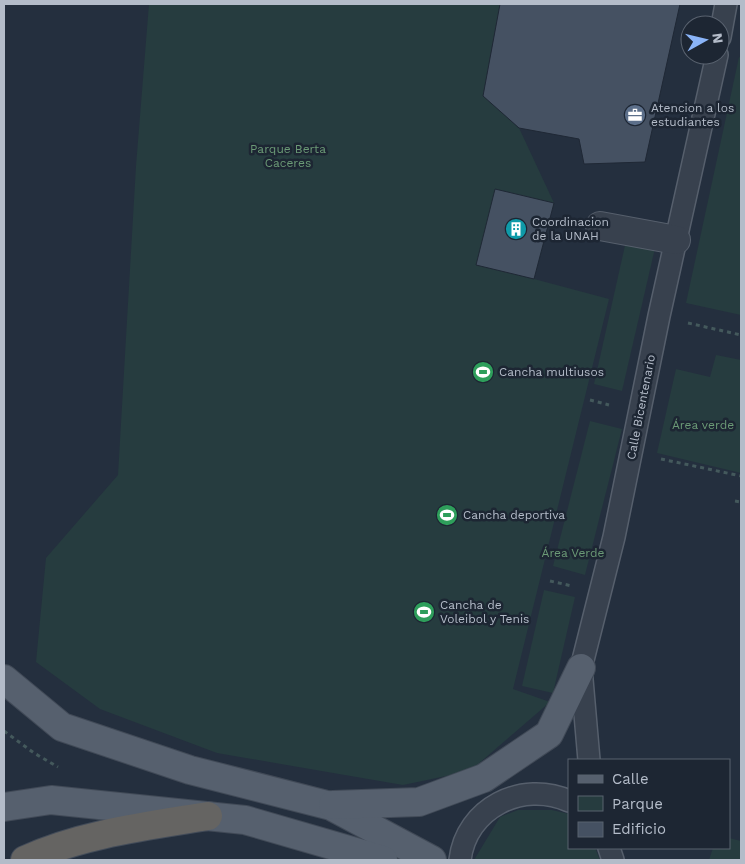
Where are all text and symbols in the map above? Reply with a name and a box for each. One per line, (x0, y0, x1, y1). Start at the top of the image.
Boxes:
north arrow (680, 15, 730, 65)
text: N (709, 32, 727, 44)
place label: Atencion a los estudiantes (651, 101, 734, 129)
office icon: Atencion a los estudiantes (623, 103, 647, 127)
park label: Parque Berta Caceres (250, 142, 326, 170)
place label: Coordinacion de la UNAH (532, 215, 609, 243)
building icon: Coordinacion de la UNAH (504, 217, 528, 241)
street label: Calle Bicentenario (624, 353, 658, 461)
sports icon: Cancha multiusos (471, 360, 495, 384)
place label: Cancha multiusos (499, 365, 604, 379)
park label: Área verde (672, 418, 734, 432)
sports icon: Cancha deportiva (435, 503, 459, 527)
place label: Cancha deportiva (463, 508, 565, 522)
park label: Área Verde (541, 546, 605, 560)
place label: Cancha de Voleibol y Tenis (440, 598, 529, 626)
sports icon: Cancha de Voleibol y Tenis (412, 600, 436, 624)
legend (568, 759, 730, 849)
text: Calle (612, 770, 649, 788)
text: Parque (612, 795, 663, 813)
text: Edificio (612, 820, 666, 838)

